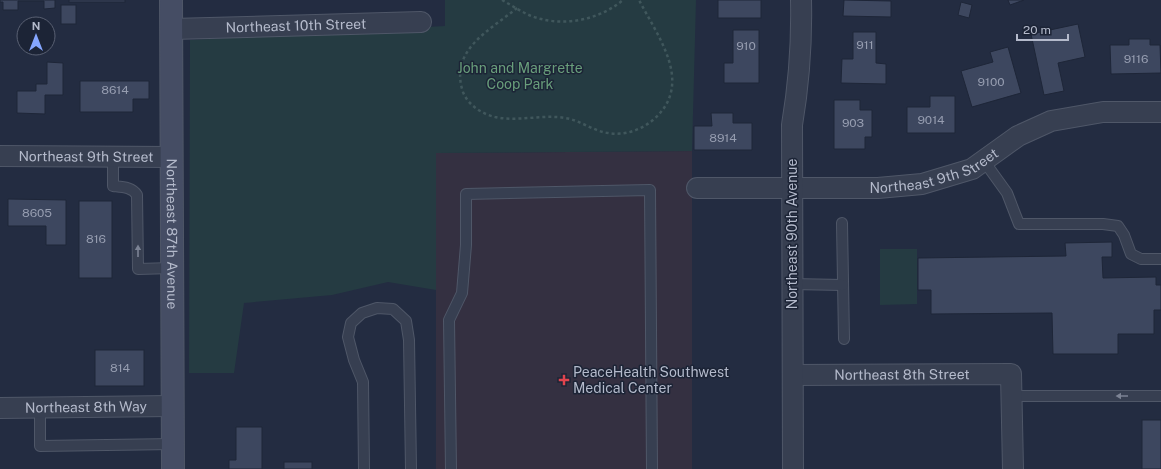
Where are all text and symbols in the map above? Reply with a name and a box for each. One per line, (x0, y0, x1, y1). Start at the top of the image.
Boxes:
north arrow (16, 16, 56, 56)
street label: Northeast 10th Street (225, 16, 366, 35)
scale bar (1017, 16, 1068, 42)
text: N (32, 20, 40, 32)
text: 20 m (1023, 23, 1051, 37)
house number: 911 (856, 38, 874, 52)
house number: 910 (736, 39, 756, 53)
house number: 9116 (1124, 52, 1148, 66)
park label: John and Margrette Coop Park (457, 60, 583, 92)
house number: 9100 (978, 75, 1005, 89)
house number: 8614 (101, 83, 129, 97)
house number: 9014 (917, 113, 945, 127)
house number: 903 (842, 116, 864, 130)
house number: 8914 (709, 131, 737, 145)
street label: Northeast 9th Street (869, 145, 1001, 196)
street label: Northeast 9th Street (18, 148, 154, 165)
street label: Northeast 87th Avenue (164, 159, 180, 310)
street label: Northeast 90th Avenue (784, 159, 800, 309)
house number: 8605 (22, 206, 52, 220)
house number: 816 (86, 232, 106, 246)
one-way arrow (135, 244, 141, 257)
house number: 814 (110, 361, 131, 375)
place label: PeaceHealth Southwest Medical Center (573, 364, 729, 396)
street label: Northeast 8th Street (834, 366, 970, 383)
marker: PeaceHealth Southwest Medical Center (558, 374, 570, 386)
one-way arrow (1115, 393, 1128, 399)
street label: Northeast 8th Way (25, 398, 148, 416)

